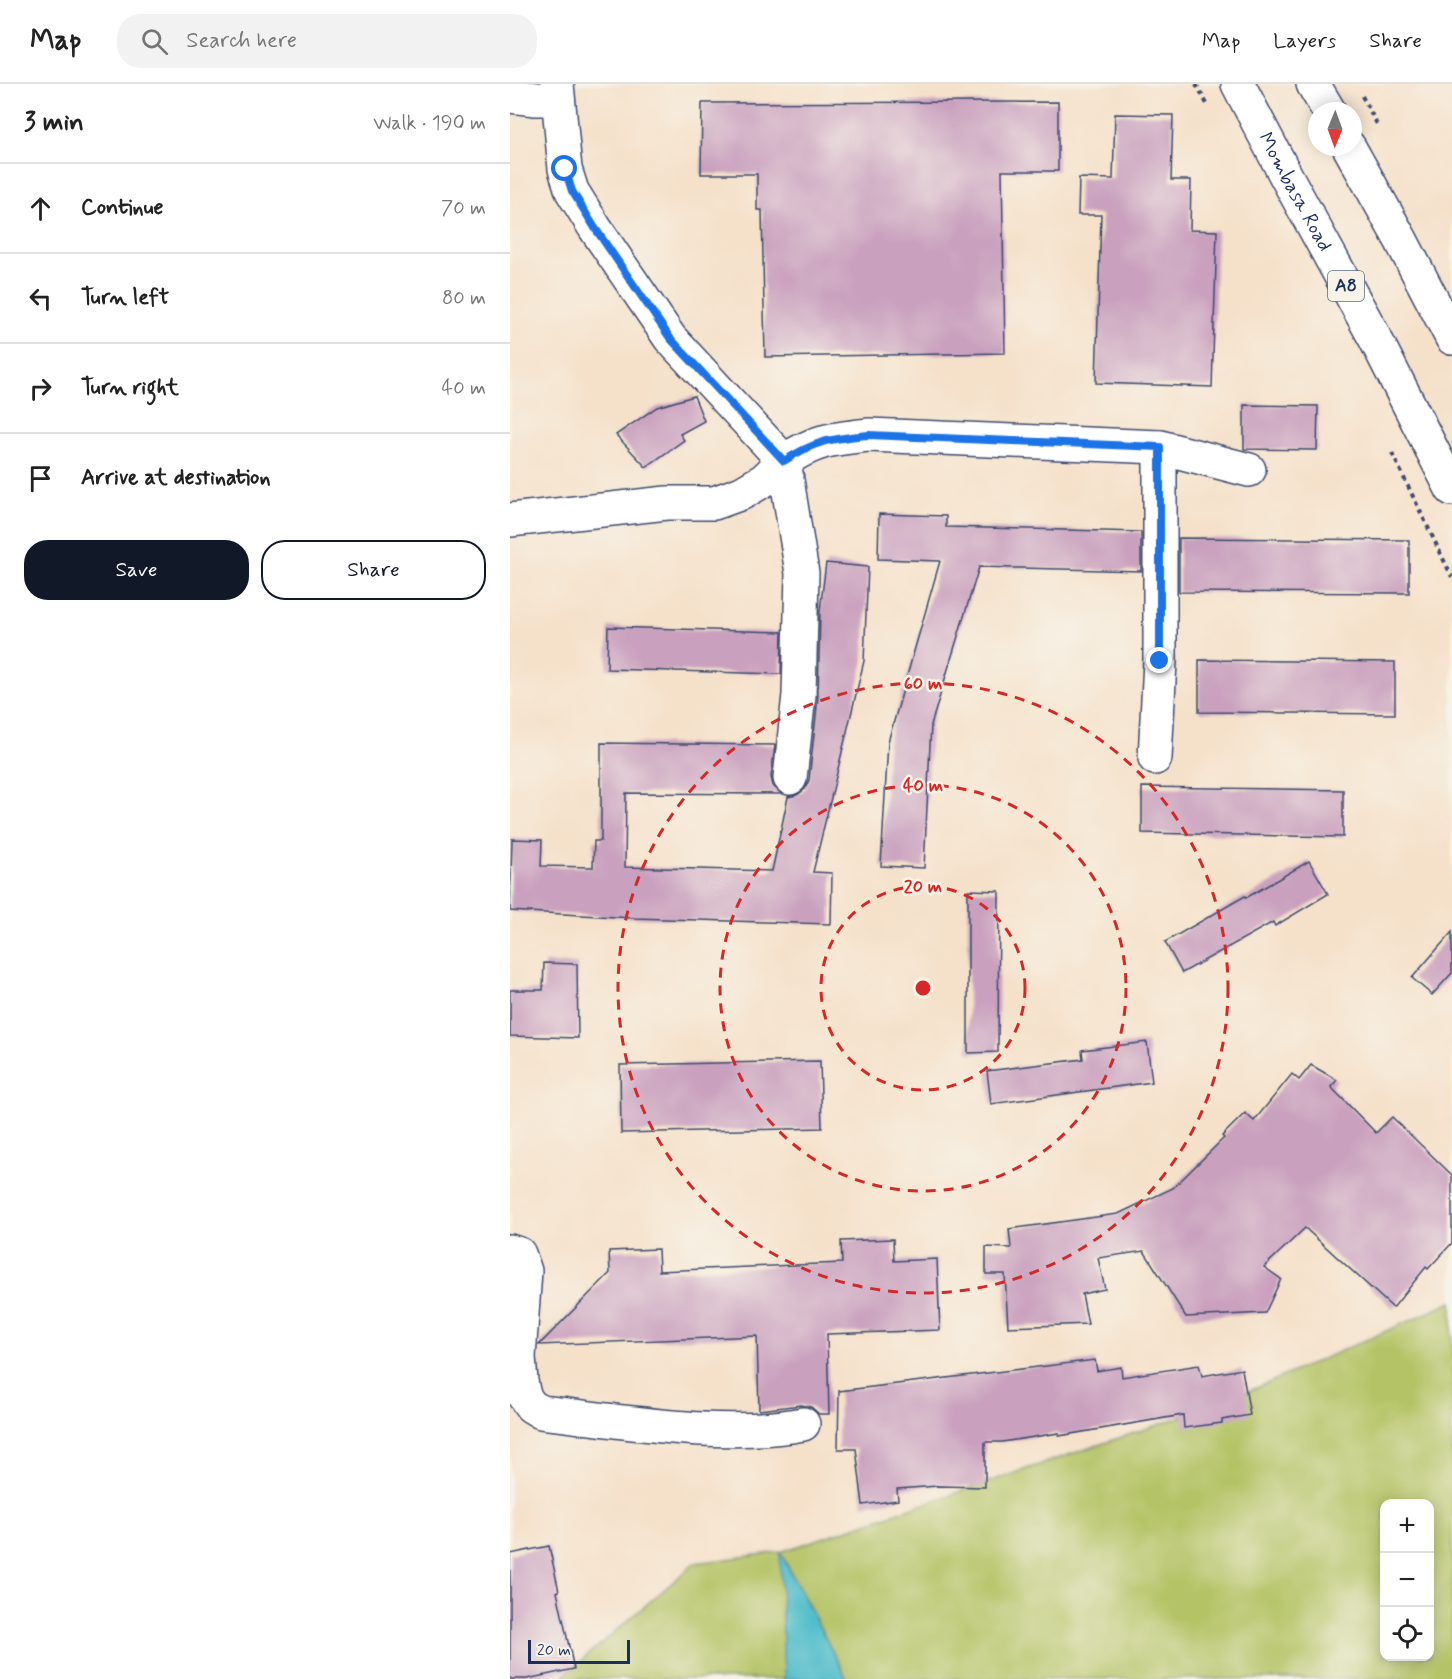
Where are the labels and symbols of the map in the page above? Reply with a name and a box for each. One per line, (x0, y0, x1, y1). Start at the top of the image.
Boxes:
north arrow (1308, 102, 1362, 156)
street label: Mombasa Road (1252, 127, 1338, 256)
route start (551, 155, 577, 181)
road number: A8 (1328, 271, 1364, 301)
route end (1146, 647, 1172, 673)
text: 60 m (904, 672, 942, 696)
text: 40 m (903, 774, 943, 798)
text: 20 m (904, 875, 942, 899)
centre of rings (913, 978, 933, 998)
scale bar (528, 1637, 630, 1664)

